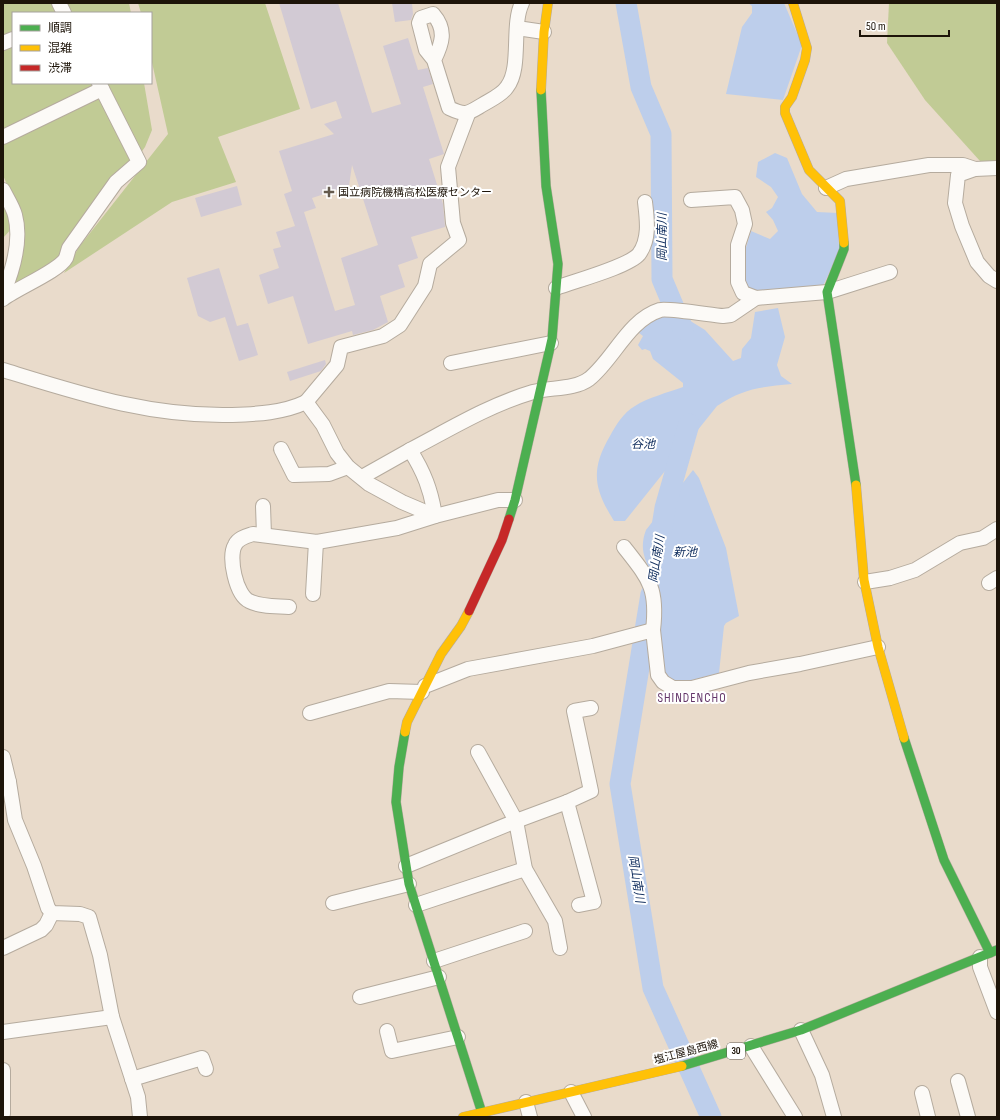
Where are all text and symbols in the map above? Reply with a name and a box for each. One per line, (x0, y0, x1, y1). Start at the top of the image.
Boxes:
legend (12, 12, 152, 84)
scale bar (860, 12, 949, 38)
text: 50 m (866, 19, 886, 34)
text: 順調 (48, 21, 72, 36)
text: 混雑 (48, 41, 72, 56)
text: 渋滞 (48, 61, 72, 76)
marker: 国立病院機構高松医療センター (323, 186, 335, 198)
place label: 国立病院機構高松医療センター (338, 186, 492, 199)
water label: 岡山南川 (655, 211, 670, 261)
water label: 谷池 (631, 437, 656, 452)
water label: 岡山南川 (646, 532, 668, 584)
water label: 新池 (673, 545, 698, 560)
district label: SHINDENCHO (657, 690, 727, 706)
water label: 岡山南川 (625, 854, 647, 906)
street label: 塩江屋島西線 (652, 1037, 720, 1067)
road number: 30 (727, 1043, 745, 1059)

